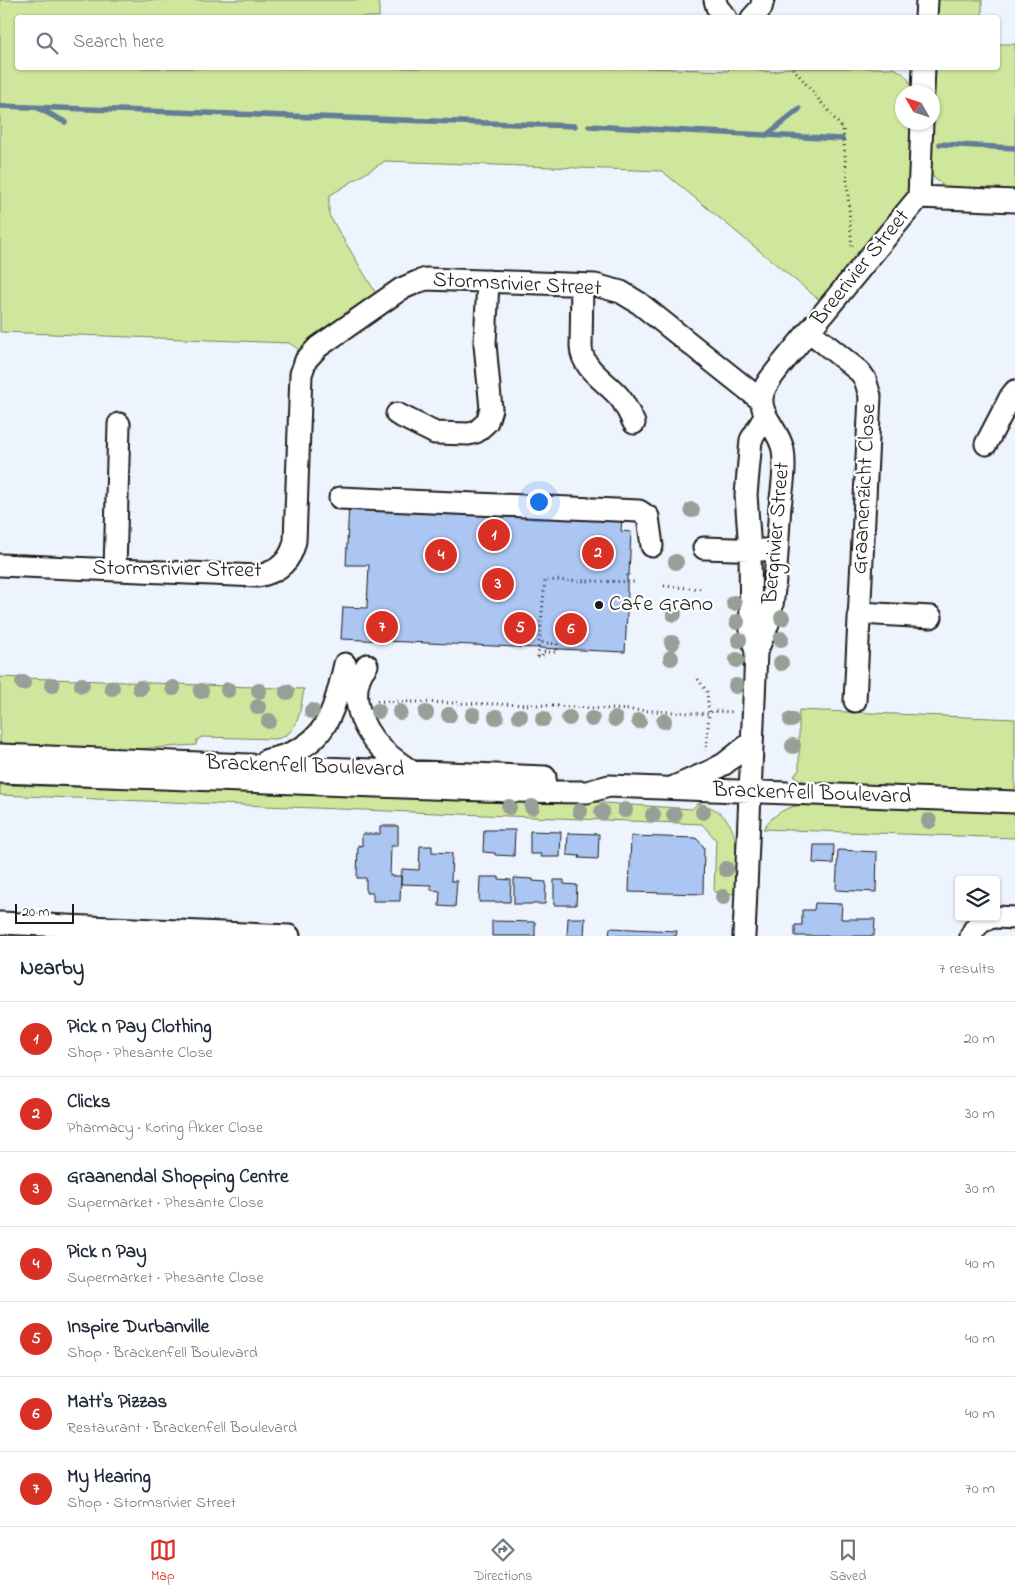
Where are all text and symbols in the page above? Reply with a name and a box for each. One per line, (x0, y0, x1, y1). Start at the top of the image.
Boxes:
search box (15, 15, 1000, 70)
icon: search (33, 29, 61, 57)
text: Search here (73, 29, 164, 56)
north arrow (895, 85, 940, 130)
street label: Breerivier Street (803, 202, 919, 334)
street label: Stormsrivier Street (432, 265, 603, 305)
street label: Graanenzicht Close (845, 403, 885, 575)
street label: Bergrivier Street (755, 460, 800, 606)
your location (526, 489, 552, 515)
pin: 1 (478, 516, 510, 554)
pin: 2 (582, 534, 614, 572)
pin: 4 (425, 536, 457, 574)
street label: Stormsrivier Street (92, 553, 262, 587)
pin: 3 (482, 565, 514, 603)
place label: Cafe Grano (609, 589, 713, 621)
marker: Cafe Grano (593, 599, 605, 611)
pin: 7 (366, 608, 398, 646)
pin: 5 (504, 609, 536, 647)
pin: 6 (555, 610, 587, 648)
street label: Brackenfell Boulevard (204, 748, 405, 786)
street label: Brackenfell Boulevard (711, 775, 912, 813)
map controls (955, 876, 1000, 921)
button: layers (955, 876, 1000, 921)
scale bar (15, 901, 74, 924)
text: 20 m (22, 902, 49, 923)
text: Nearby (20, 954, 84, 984)
text: 7 results (939, 957, 995, 981)
text: Pick n Pay Clothing (67, 1014, 212, 1041)
text: 1 (33, 1027, 39, 1051)
text: 20 m (964, 1027, 995, 1051)
text: Shop · Phesante Close (67, 1041, 213, 1065)
text: Clicks (67, 1089, 110, 1116)
text: 2 (32, 1102, 40, 1126)
text: 30 m (965, 1102, 995, 1126)
text: Pharmacy · Koring Akker Close (67, 1116, 263, 1140)
text: Graanendal Shopping Centre (67, 1164, 288, 1191)
text: 3 (33, 1177, 39, 1201)
text: 30 m (965, 1177, 995, 1201)
text: Supermarket · Phesante Close (67, 1191, 264, 1215)
text: Pick n Pay (67, 1239, 147, 1266)
text: 4 (33, 1252, 39, 1276)
text: 40 m (965, 1252, 995, 1276)
text: Supermarket · Phesante Close (67, 1266, 264, 1290)
text: Inspire Durbanville (67, 1314, 209, 1341)
text: 5 (31, 1327, 41, 1351)
text: 40 m (965, 1327, 995, 1351)
text: Shop · Brackenfell Boulevard (67, 1341, 258, 1365)
text: Matt's Pizzas (67, 1389, 167, 1416)
text: 6 (32, 1402, 40, 1426)
text: 40 m (965, 1402, 995, 1426)
text: Restaurant · Brackenfell Boulevard (67, 1416, 297, 1440)
text: My Hearing (67, 1464, 151, 1491)
text: 7 (33, 1477, 39, 1501)
text: 70 m (965, 1477, 995, 1501)
text: Shop · Stormsrivier Street (67, 1491, 236, 1515)
tab: Map (149, 1536, 177, 1587)
tab: Directions (474, 1536, 532, 1587)
tab: Saved (830, 1536, 866, 1587)

